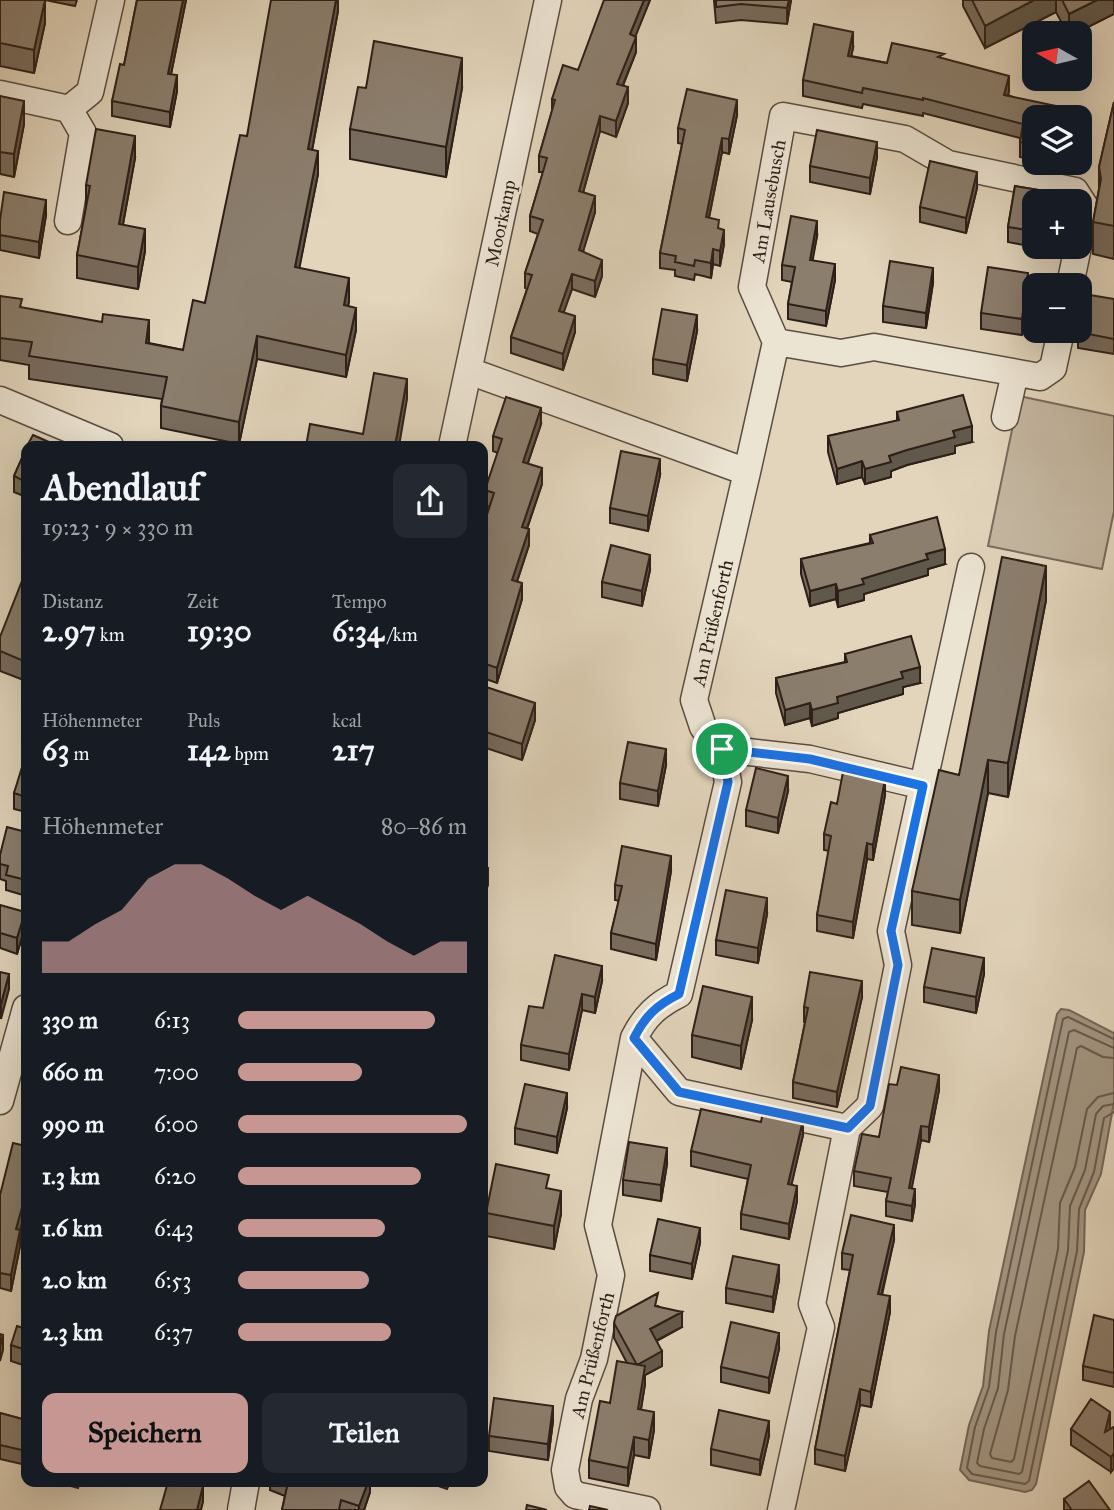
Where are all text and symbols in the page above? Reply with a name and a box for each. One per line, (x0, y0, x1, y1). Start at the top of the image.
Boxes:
north arrow (1022, 21, 1092, 91)
map controls (1022, 21, 1092, 343)
button: layers (1022, 105, 1092, 175)
street label: Am Lausebusch (746, 137, 791, 265)
street label: Moorkamp (480, 178, 521, 269)
button: + (1022, 189, 1092, 259)
button: − (1022, 273, 1092, 343)
text: Abendlauf (42, 464, 201, 510)
button: share (393, 464, 467, 538)
text: 19:23 · 9 × 330 m (42, 513, 193, 541)
street label: Am Prüßenforth (687, 557, 738, 690)
text: Distanz (42, 590, 103, 613)
text: Zeit (187, 590, 219, 613)
text: Tempo (332, 590, 387, 613)
text: 2.97 (42, 613, 96, 649)
text: 19:30 (187, 613, 252, 649)
text: 6:34 (332, 613, 384, 649)
text: km (96, 623, 125, 646)
text: /km (384, 623, 418, 646)
text: Höhenmeter (42, 709, 142, 732)
text: Puls (187, 709, 220, 732)
text: kcal (332, 709, 362, 732)
pin (692, 719, 752, 779)
icon: arrive (703, 730, 741, 768)
text: 63 (42, 732, 69, 768)
text: 142 (187, 732, 230, 768)
text: 217 (332, 732, 375, 768)
text: m (69, 742, 89, 765)
text: bpm (230, 742, 269, 765)
text: Höhenmeter (42, 812, 163, 840)
text: 80–86 m (381, 812, 467, 840)
text: 330 m (42, 1006, 98, 1034)
text: 6:13 (154, 1006, 190, 1034)
text: 660 m (42, 1058, 103, 1086)
text: 7:00 (154, 1058, 199, 1086)
text: 990 m (42, 1110, 104, 1138)
text: 6:00 (154, 1110, 198, 1138)
text: 1.3 km (42, 1162, 100, 1190)
text: 6:20 (154, 1162, 196, 1190)
text: 1.6 km (42, 1214, 103, 1242)
text: 6:43 (154, 1214, 194, 1242)
text: 2.0 km (42, 1266, 107, 1294)
text: 6:53 (154, 1266, 191, 1294)
street label: Am Prüßenforth (565, 1289, 619, 1422)
text: 2.3 km (42, 1318, 103, 1346)
text: 6:37 (154, 1318, 193, 1346)
button: Speichern (42, 1393, 248, 1473)
button: Teilen (262, 1393, 467, 1473)

